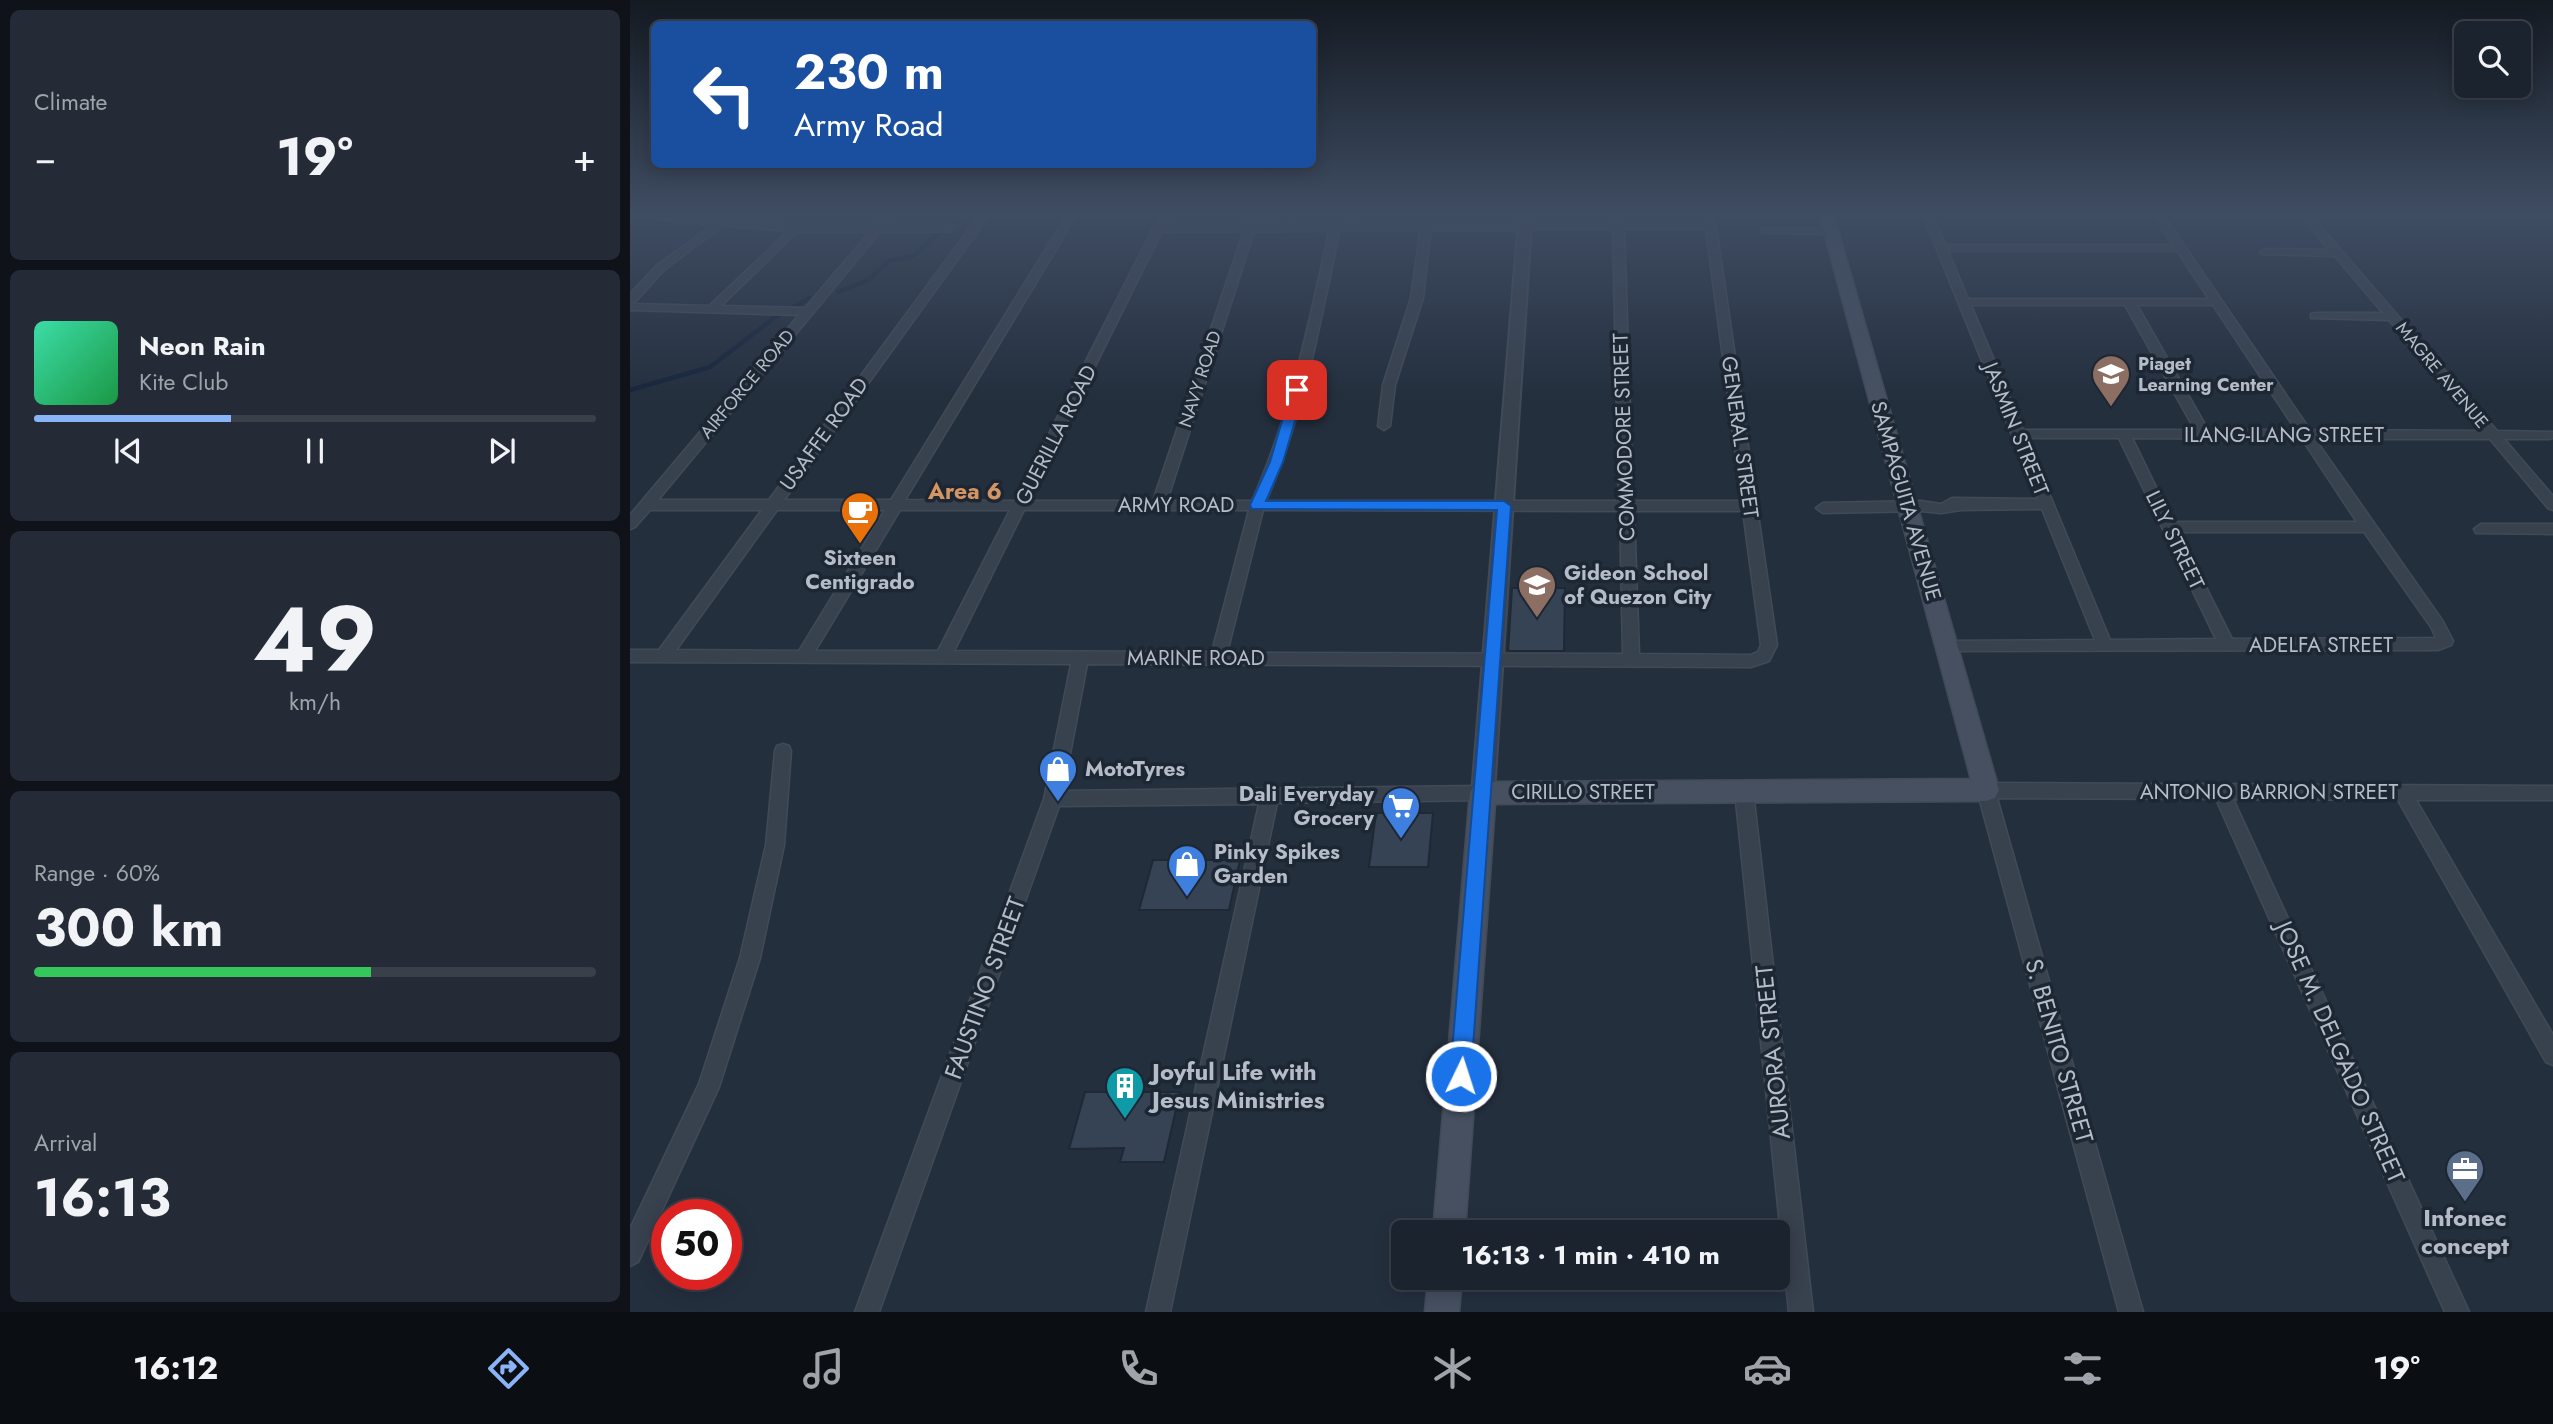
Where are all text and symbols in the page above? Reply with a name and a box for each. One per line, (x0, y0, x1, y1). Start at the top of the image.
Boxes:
map controls (2454, 21, 2531, 98)
button: search (2454, 21, 2531, 98)
text: 230 m (794, 37, 944, 107)
icon: left (679, 49, 770, 140)
text: Climate (34, 85, 107, 119)
text: Army Road (794, 102, 944, 148)
text: 19° (276, 119, 353, 195)
text: − (34, 130, 56, 185)
text: + (573, 130, 596, 185)
street label: MAGRE AVENUE (2390, 316, 2494, 434)
street label: AIRFORCE ROAD (694, 324, 800, 444)
text: Neon Rain (139, 327, 266, 365)
street label: NAVY ROAD (1172, 327, 1228, 431)
street label: COMMODORE STREET (1605, 332, 1643, 541)
place label: Piaget Learning Center (2138, 351, 2274, 398)
school or university icon: Piaget Learning Center (2090, 353, 2132, 408)
street label: GENERAL STREET (1714, 354, 1766, 520)
street label: JASMIN STREET (1975, 355, 2056, 500)
street label: GUERILLA ROAD (1008, 360, 1104, 510)
pin (1267, 360, 1327, 420)
text: Kite Club (139, 365, 228, 399)
street label: USAFFE ROAD (773, 371, 875, 497)
icon: arrive (1278, 371, 1316, 409)
street label: SAMPAGUITA AVENUE (1863, 398, 1949, 604)
street label: ILANG-ILANG STREET (2184, 420, 2384, 450)
icon: previous (109, 432, 147, 470)
icon: pause (296, 432, 334, 470)
icon: next (483, 432, 521, 470)
district label: Area 6 (927, 474, 1002, 508)
street label: LILY STREET (2138, 486, 2212, 595)
cafe icon: Sixteen Centigrado (839, 490, 881, 545)
street label: ARMY ROAD (1118, 490, 1234, 520)
place label: Sixteen Centigrado (805, 543, 915, 597)
place label: Gideon School of Quezon City (1564, 558, 1712, 612)
school or university icon: Gideon School of Quezon City (1516, 564, 1558, 619)
text: 49 (253, 574, 377, 705)
street label: ADELFA STREET (2249, 630, 2393, 660)
street label: MARINE ROAD (1127, 643, 1265, 673)
text: km/h (289, 685, 341, 719)
shop icon: MotoTyres (1037, 748, 1079, 803)
place label: MotoTyres (1085, 754, 1186, 784)
street label: CIRILLO STREET (1511, 777, 1655, 807)
street label: ANTONIO BARRION STREET (2140, 777, 2399, 807)
place label: Dali Everyday Grocery (1239, 779, 1375, 833)
supermarket icon: Dali Everyday Grocery (1380, 785, 1422, 840)
place label: Pinky Spikes Garden (1214, 837, 1340, 891)
shop icon: Pinky Spikes Garden (1166, 843, 1208, 898)
text: Range · 60% (34, 856, 160, 890)
text: 300 km (34, 890, 223, 966)
street label: FAUSTINO STREET (935, 892, 1034, 1084)
street label: JOSE M. DELGADO STREET (2266, 913, 2414, 1188)
street label: S. BENITO STREET (2016, 955, 2102, 1147)
street label: AURORA STREET (1746, 963, 1799, 1141)
position arrow (1424, 1039, 1498, 1113)
place label: Joyful Life with Jesus Ministries (1148, 1054, 1325, 1117)
building icon: Joyful Life with Jesus Ministries (1104, 1065, 1146, 1120)
text: Arrival (34, 1126, 97, 1160)
office icon: Infonec concept (2444, 1148, 2486, 1203)
text: 16:13 (34, 1160, 171, 1236)
speed limit sign: 50 (651, 1199, 742, 1290)
place label: Infonec concept (2421, 1200, 2509, 1263)
text: 16:13 · 1 min · 410 m (1461, 1236, 1720, 1274)
icon: directions (484, 1344, 533, 1393)
icon: music (799, 1344, 848, 1393)
icon: phone (1114, 1344, 1163, 1393)
icon: climate (1428, 1344, 1477, 1393)
icon: car (1743, 1344, 1792, 1393)
icon: filters (2058, 1344, 2107, 1393)
text: 16:12 (133, 1345, 218, 1391)
text: 19° (2373, 1345, 2420, 1391)

